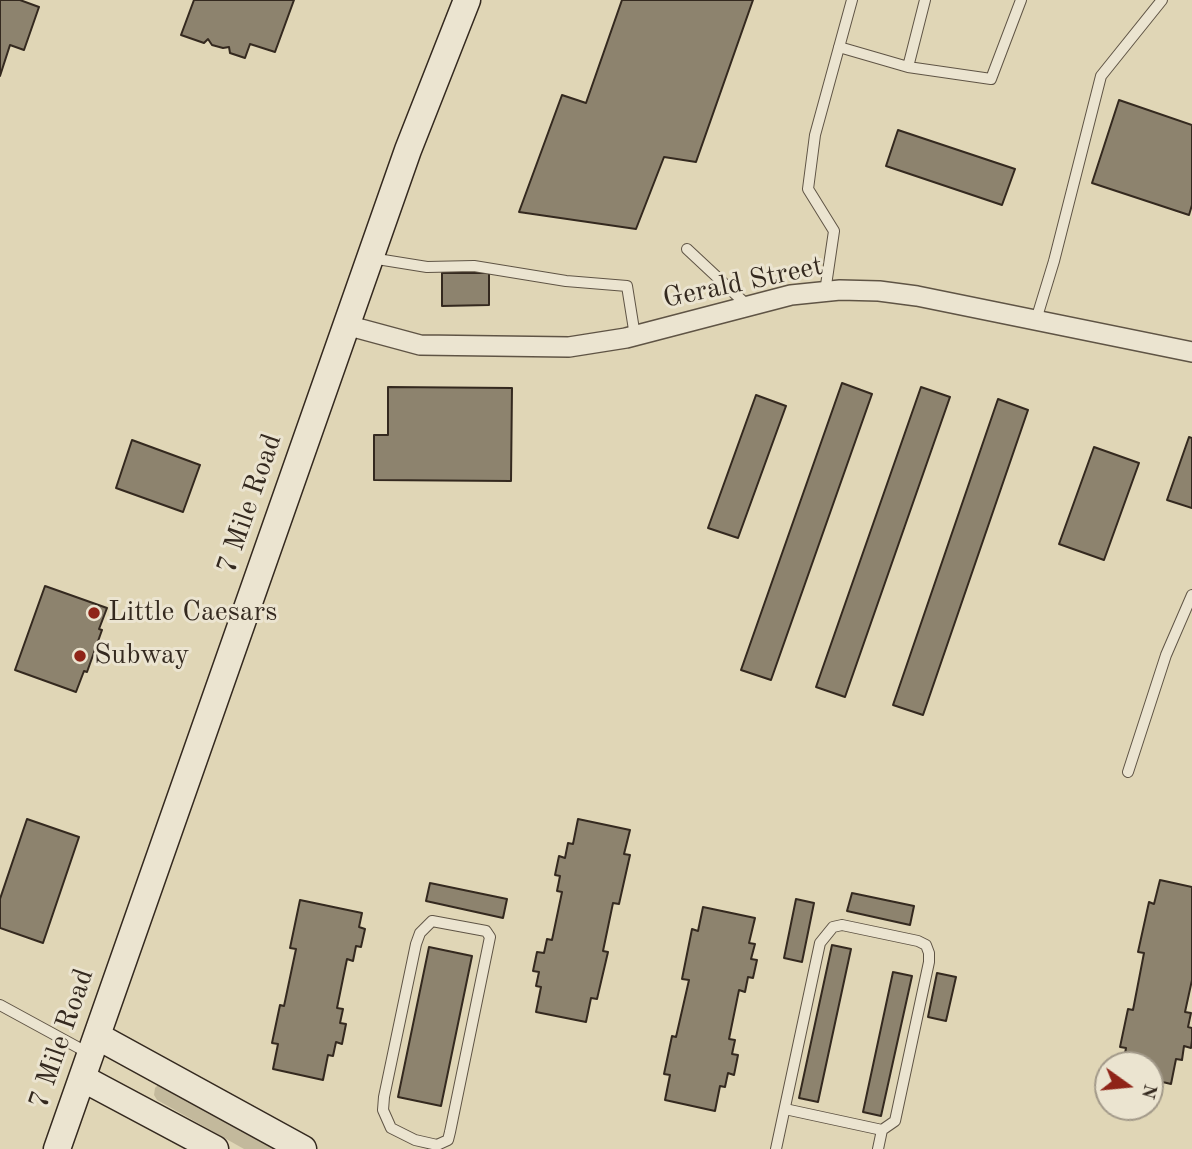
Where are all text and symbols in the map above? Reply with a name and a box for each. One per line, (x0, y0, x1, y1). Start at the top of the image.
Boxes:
street label: Gerald Street (660, 250, 826, 316)
street label: 7 Mile Road (210, 430, 290, 578)
place label: Little Caesars (108, 596, 277, 630)
marker: Little Caesars (86, 605, 102, 621)
place label: Subway (94, 639, 189, 673)
marker: Subway (72, 648, 88, 664)
street label: 7 Mile Road (22, 965, 102, 1113)
north arrow (1094, 1051, 1164, 1121)
text: N (1137, 1082, 1159, 1101)

